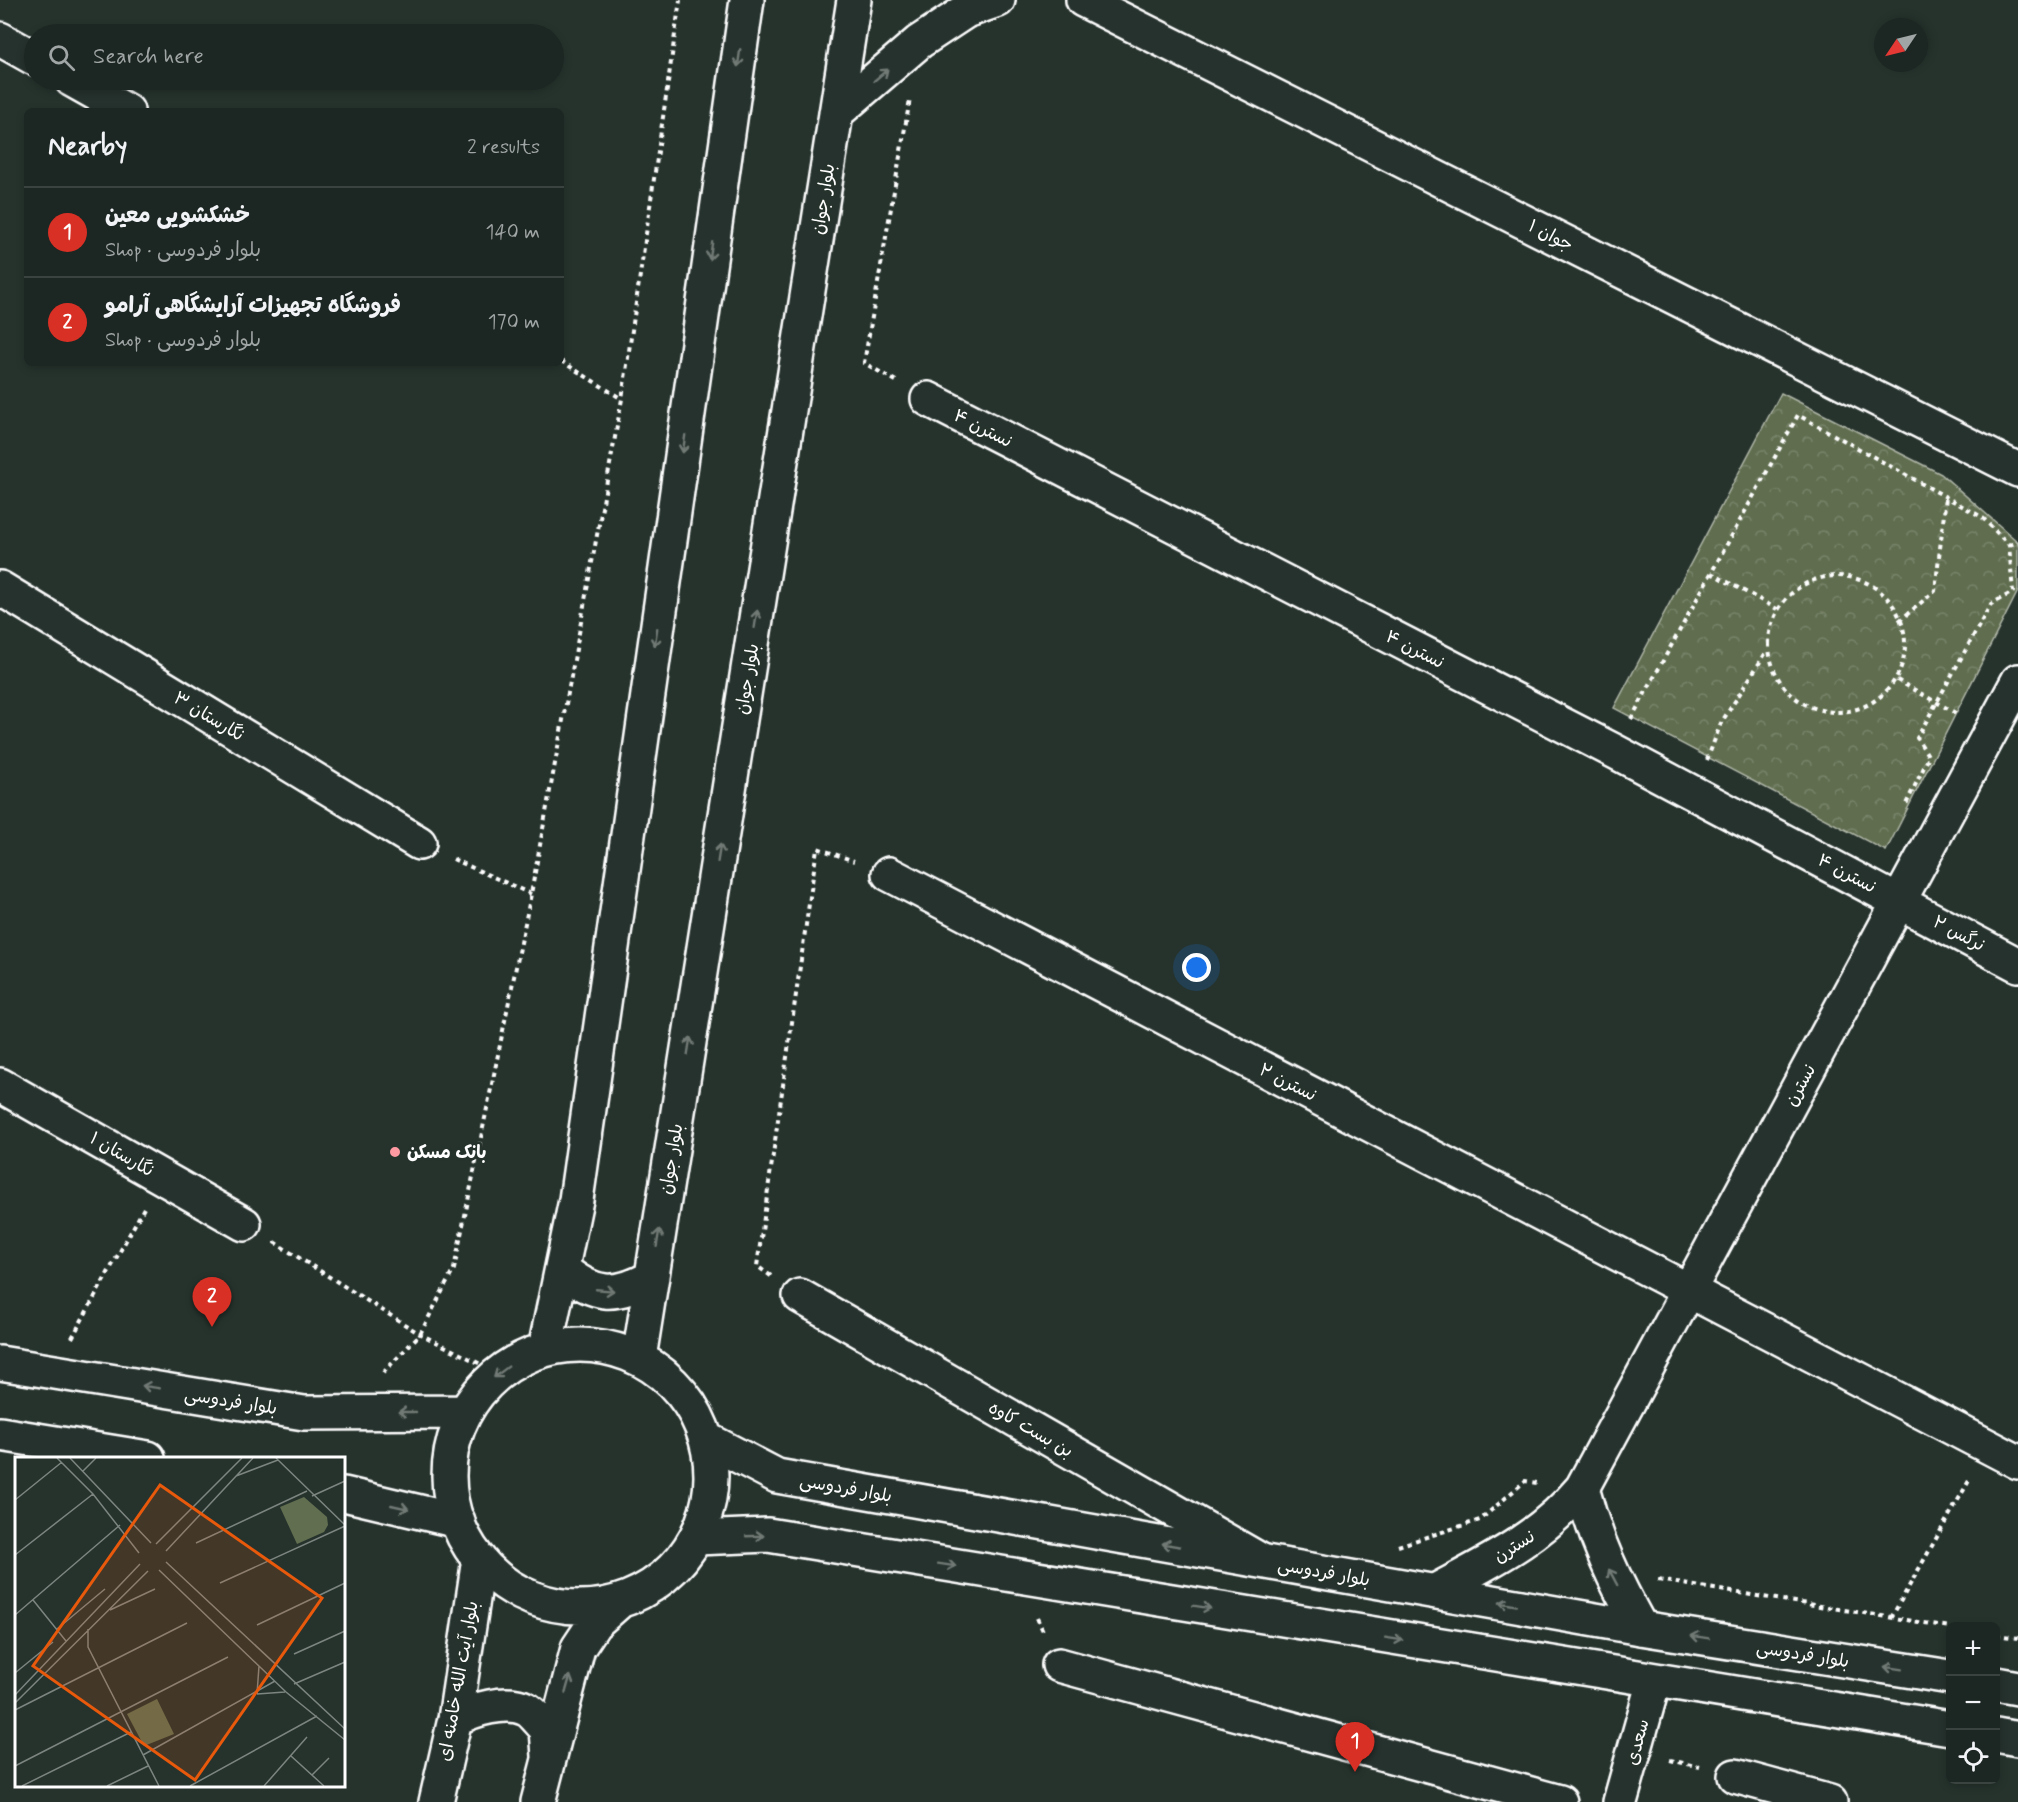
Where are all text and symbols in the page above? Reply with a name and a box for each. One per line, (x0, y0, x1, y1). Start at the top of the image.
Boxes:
north arrow (1874, 18, 1928, 72)
search box (24, 24, 564, 90)
icon: search (45, 41, 78, 74)
text: Search here (93, 43, 204, 71)
one-way arrow (733, 48, 744, 67)
one-way arrow (873, 68, 888, 82)
text: Nearby (48, 130, 127, 164)
text: 2 results (467, 134, 540, 161)
street label: بلوار جوان (807, 162, 841, 236)
text: خشکشویی معین (105, 202, 250, 230)
street label: جوان ۱ (1524, 214, 1577, 257)
text: 1 (63, 219, 72, 246)
text: 140 m (486, 219, 540, 246)
text: Shop · بلوار فردوسی (105, 237, 261, 264)
one-way arrow (706, 241, 717, 260)
text: فروشگاه تجهیزات آرایشگاهی آرامو (105, 292, 401, 320)
text: 2 (63, 309, 72, 336)
text: 170 m (488, 309, 540, 336)
text: Shop · بلوار فردوسی (105, 327, 261, 354)
street label: نسترن ۴ (949, 404, 1016, 454)
one-way arrow (678, 434, 689, 453)
one-way arrow (751, 610, 762, 629)
street label: نسترن ۴ (1381, 625, 1448, 675)
one-way arrow (651, 627, 662, 646)
street label: بلوار جوان (731, 642, 765, 716)
street label: نگارستان ۳ (169, 686, 248, 747)
one-way arrow (714, 844, 725, 864)
street label: نسترن ۴ (1813, 848, 1880, 899)
street label: نرگس ۲ (1928, 910, 1989, 958)
your location (1182, 953, 1211, 982)
one-way arrow (684, 1036, 695, 1056)
street label: نسترن ۲ (1255, 1058, 1320, 1108)
street label: نسترن (1780, 1060, 1822, 1111)
street label: بلوار جوان (655, 1122, 689, 1196)
street label: نگارستان ۱ (85, 1127, 158, 1183)
place label: بانک مسکن (407, 1141, 487, 1165)
marker: بانک مسکن (388, 1145, 402, 1159)
one-way arrow (653, 1229, 664, 1249)
pin: 2 (192, 1278, 232, 1327)
one-way arrow (595, 1285, 615, 1296)
one-way arrow (493, 1366, 509, 1379)
one-way arrow (141, 1382, 161, 1393)
street label: بلوار فردوسی (183, 1383, 279, 1421)
street label: بن بست کاوه (984, 1396, 1077, 1464)
one-way arrow (397, 1406, 417, 1418)
inset map (15, 1457, 345, 1787)
street label: بلوار فردوسی (798, 1469, 894, 1509)
one-way arrow (391, 1502, 410, 1514)
street label: نسترن (1489, 1525, 1540, 1569)
one-way arrow (744, 1530, 764, 1541)
one-way arrow (1162, 1539, 1181, 1550)
street label: بلوار فردوسی (1276, 1553, 1372, 1593)
one-way arrow (937, 1559, 957, 1570)
one-way arrow (1606, 1568, 1618, 1586)
one-way arrow (1499, 1598, 1518, 1609)
street label: بلوار آیت الله خامنه ای (433, 1599, 485, 1763)
one-way arrow (1192, 1601, 1211, 1612)
map controls (1946, 1622, 2000, 1784)
button: + (1946, 1622, 2000, 1676)
one-way arrow (1691, 1632, 1711, 1643)
one-way arrow (1384, 1633, 1404, 1644)
street label: بلوار فردوسی (1755, 1636, 1851, 1674)
one-way arrow (1883, 1662, 1903, 1673)
one-way arrow (563, 1675, 574, 1694)
button: − (1946, 1676, 2000, 1730)
street label: سعدی (1620, 1717, 1656, 1768)
pin: 1 (1336, 1722, 1374, 1772)
button: locate (1946, 1730, 2000, 1784)

